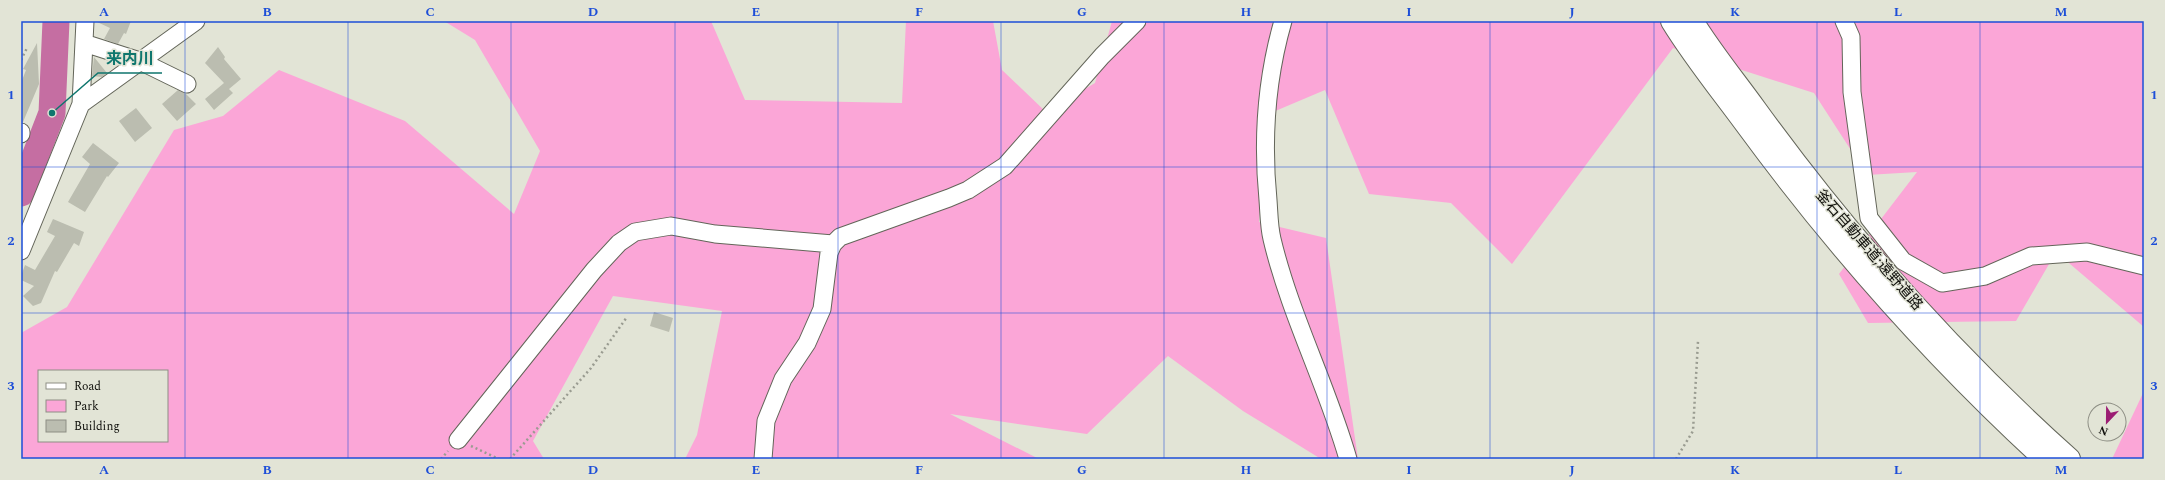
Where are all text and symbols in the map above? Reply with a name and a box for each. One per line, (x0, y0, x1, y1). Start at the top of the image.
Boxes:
text: A (99, 2, 109, 22)
text: B (262, 2, 272, 22)
text: C (425, 2, 435, 22)
text: D (588, 2, 598, 22)
text: E (752, 2, 761, 22)
text: F (915, 2, 923, 22)
text: G (1077, 2, 1087, 22)
text: H (1241, 2, 1252, 22)
text: I (1406, 2, 1412, 22)
text: J (1569, 2, 1575, 22)
text: K (1730, 2, 1740, 22)
text: L (1894, 2, 1902, 22)
text: M (2055, 2, 2068, 22)
callout: 来内川 (98, 45, 162, 73)
text: 来内川 (106, 47, 154, 71)
text: 1 (7, 85, 15, 105)
text: 1 (2150, 85, 2158, 105)
street label: 釜石自動車道;遠野道路 (1810, 184, 1928, 316)
text: 2 (7, 231, 15, 251)
text: 2 (2150, 231, 2158, 251)
legend (38, 370, 168, 442)
text: 3 (7, 376, 15, 396)
text: 3 (2150, 376, 2158, 396)
text: Road (74, 377, 101, 396)
text: Park (74, 397, 99, 416)
north arrow (2087, 402, 2127, 442)
text: Building (74, 417, 120, 436)
text: N (2096, 421, 2111, 440)
text: A (99, 460, 109, 480)
text: B (262, 460, 272, 480)
text: C (425, 460, 435, 480)
text: D (588, 460, 598, 480)
text: E (752, 460, 761, 480)
text: F (915, 460, 923, 480)
text: G (1077, 460, 1087, 480)
text: H (1241, 460, 1252, 480)
text: I (1406, 460, 1412, 480)
text: J (1569, 460, 1575, 480)
text: K (1730, 460, 1740, 480)
text: L (1894, 460, 1902, 480)
text: M (2055, 460, 2068, 480)

